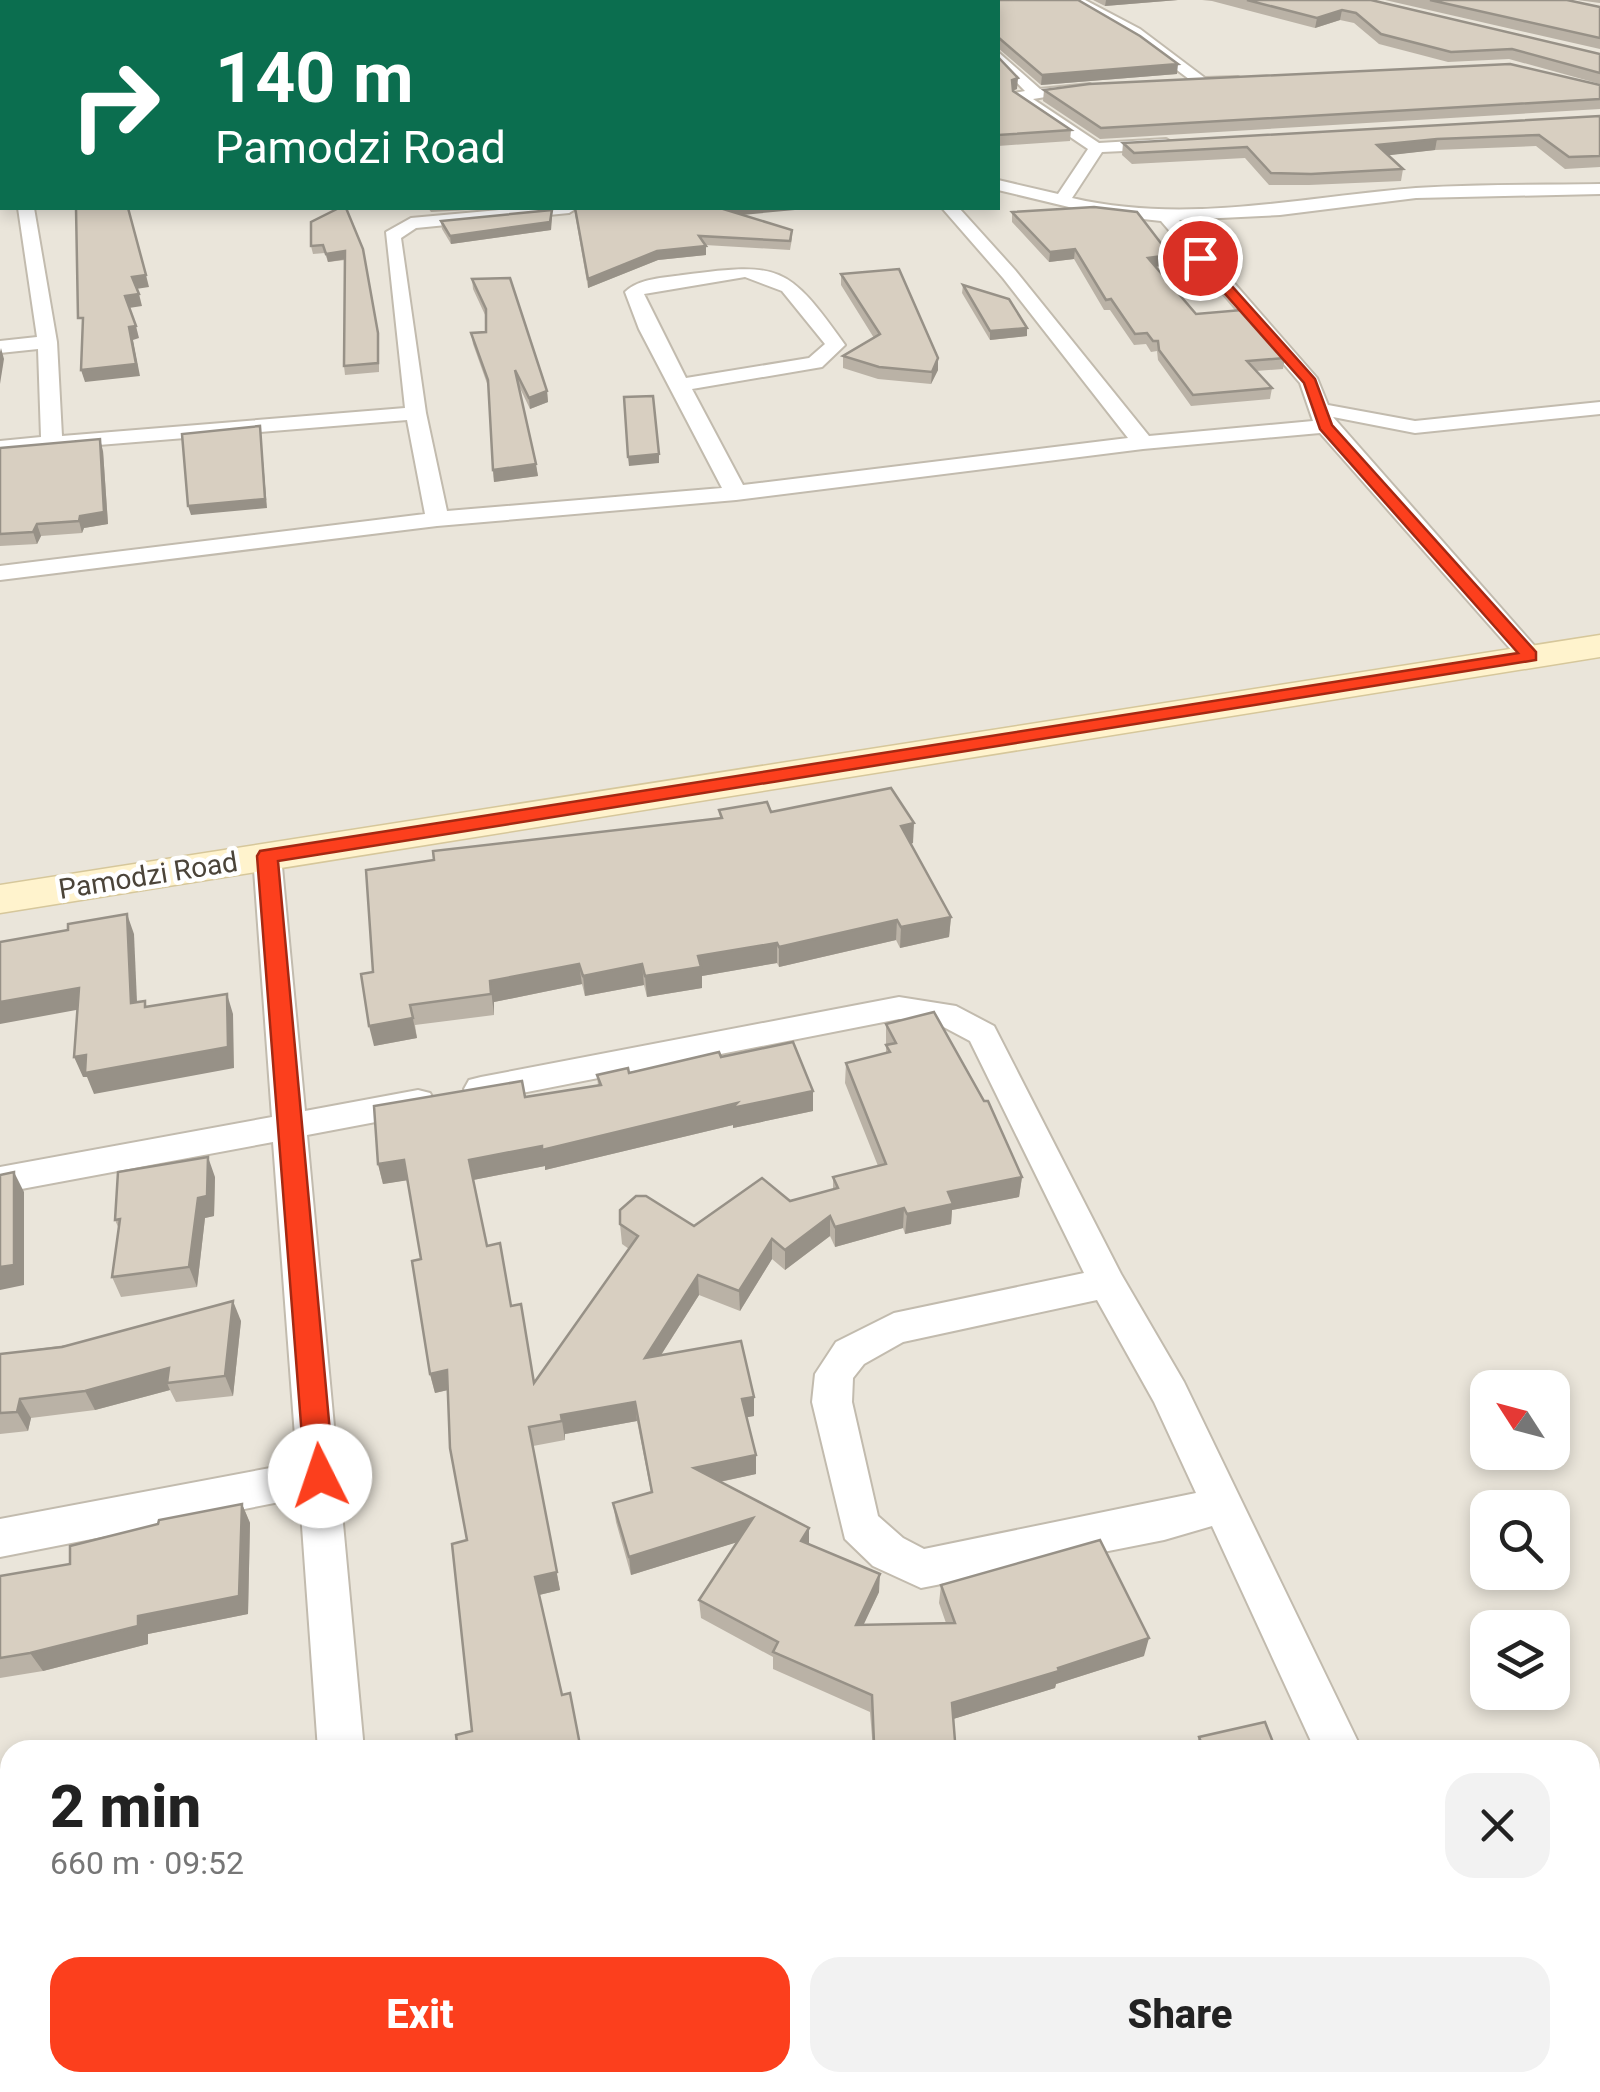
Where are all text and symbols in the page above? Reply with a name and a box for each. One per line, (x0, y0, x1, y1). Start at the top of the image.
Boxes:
text: 140 m (215, 37, 414, 119)
icon: right (50, 40, 180, 170)
text: Pamodzi Road (215, 121, 506, 174)
pin (1158, 216, 1243, 301)
icon: arrive (1173, 231, 1228, 286)
street label: Pamodzi Road (56, 845, 240, 906)
north arrow (1470, 1370, 1570, 1470)
map controls (1470, 1370, 1570, 1710)
position arrow (268, 1424, 372, 1528)
button: search (1470, 1490, 1570, 1590)
button: layers (1470, 1610, 1570, 1710)
text: 2 min (50, 1771, 201, 1842)
button: close (1445, 1773, 1550, 1878)
text: 660 m · 09:52 (50, 1844, 244, 1882)
button: Exit (50, 1957, 790, 2072)
button: Share (810, 1957, 1550, 2072)

